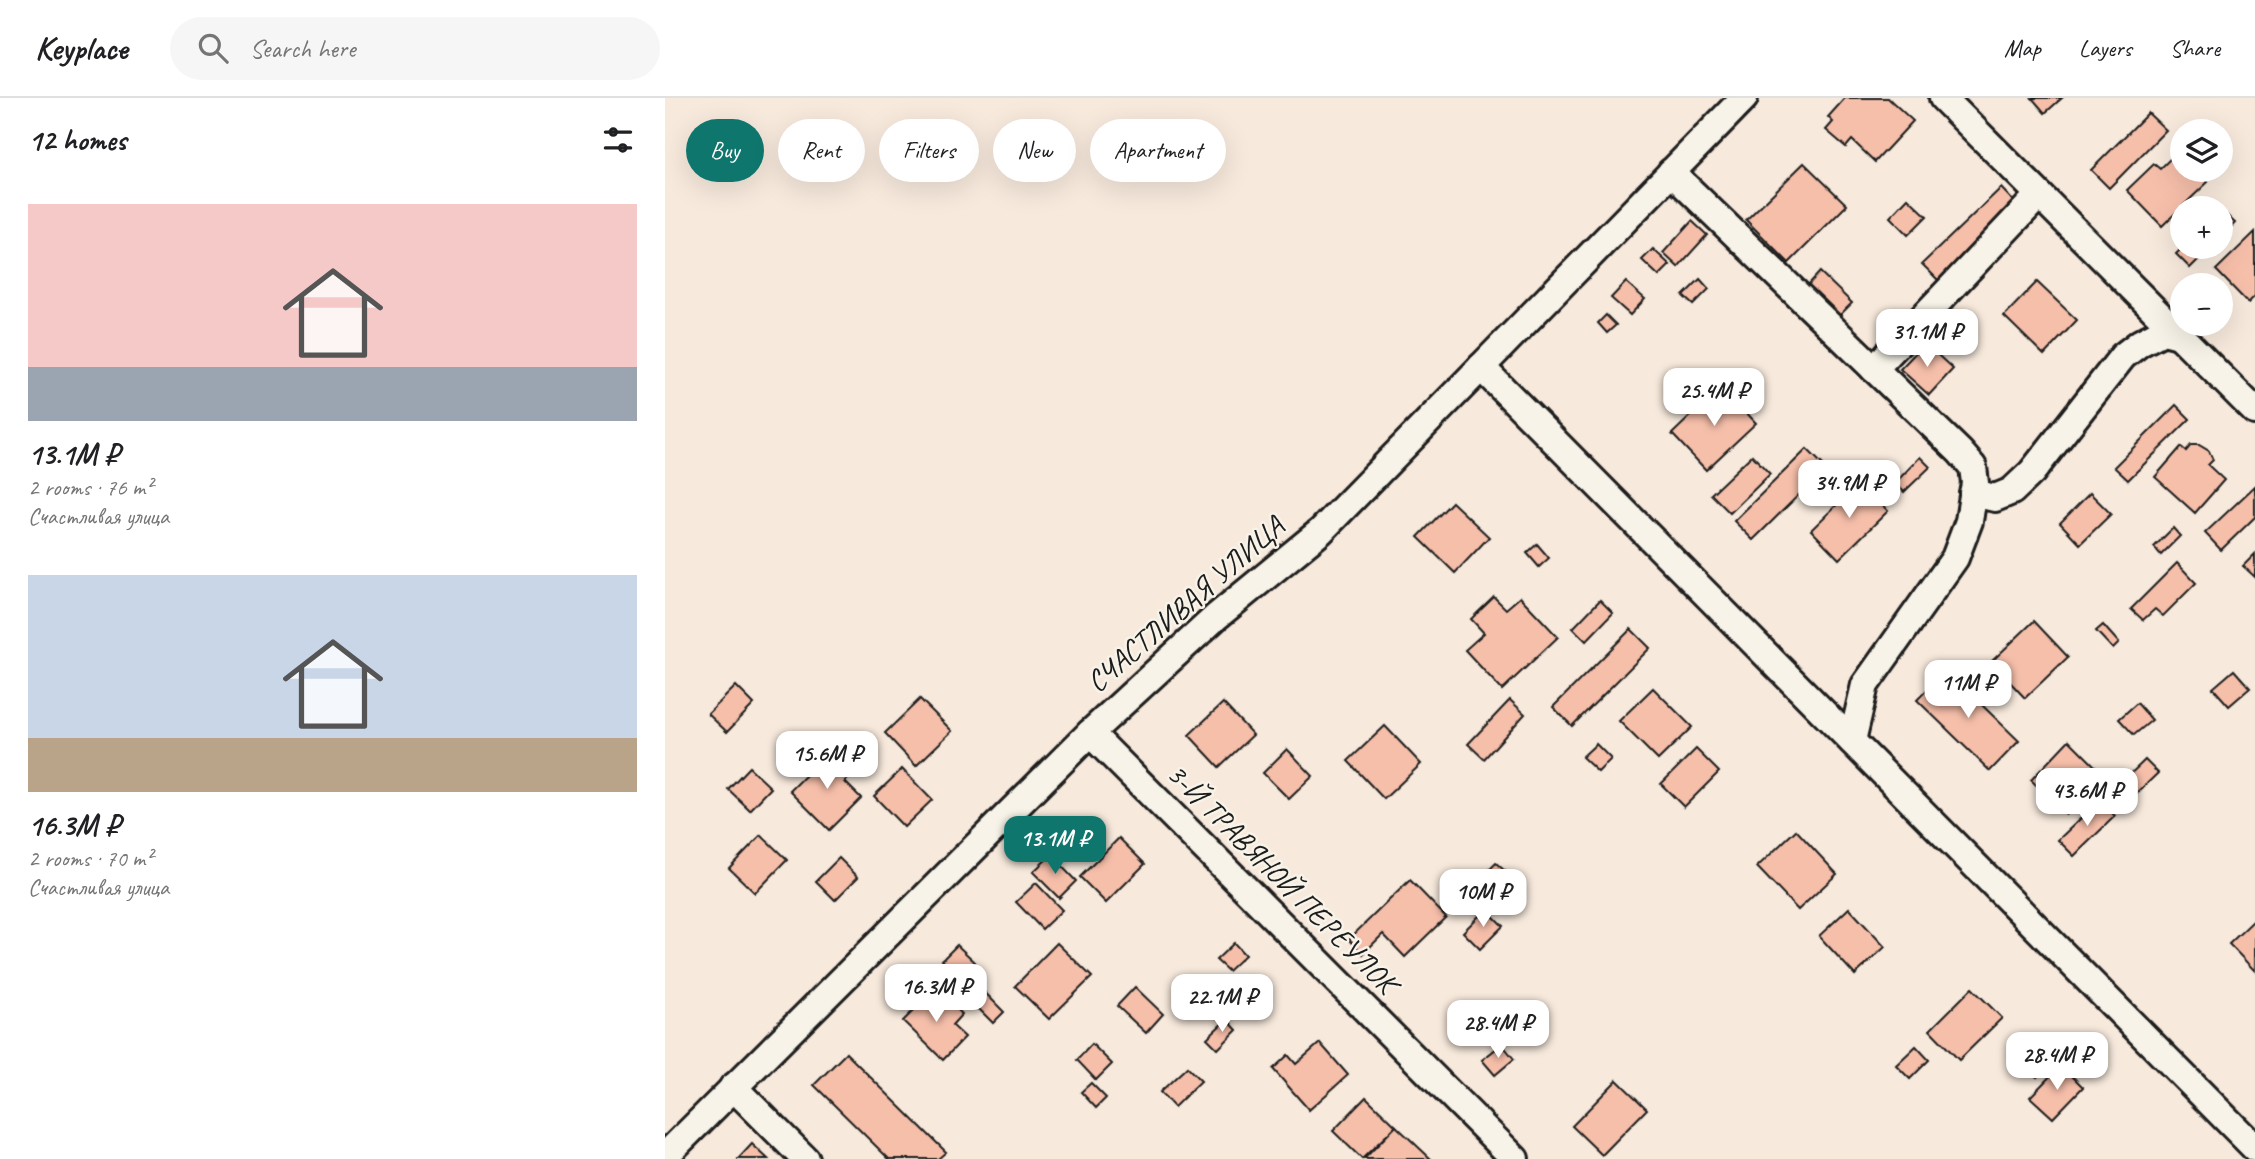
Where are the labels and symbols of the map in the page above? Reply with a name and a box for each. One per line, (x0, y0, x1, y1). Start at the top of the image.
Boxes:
pin: 31.1M ₽ (1862, 310, 1992, 369)
pin: 25.4M ₽ (1649, 368, 1779, 428)
pin: 34.9M ₽ (1784, 460, 1914, 520)
street label: СЧАСТЛИВАЯ УЛИЦА (1078, 506, 1293, 700)
pin: 11M ₽ (1919, 660, 2017, 720)
pin: 15.6M ₽ (762, 732, 892, 791)
street label: 3-Й ТРАВЯНОЙ ПЕРЕУЛОК (1159, 755, 1409, 1005)
pin: 43.6M ₽ (2022, 768, 2152, 828)
pin: 13.1M ₽ (990, 816, 1120, 876)
pin: 10M ₽ (1434, 870, 1532, 929)
pin: 16.3M ₽ (871, 964, 1001, 1024)
pin: 22.1M ₽ (1157, 974, 1287, 1034)
pin: 28.4M ₽ (1433, 1000, 1563, 1060)
pin: 28.4M ₽ (1992, 1032, 2122, 1092)

